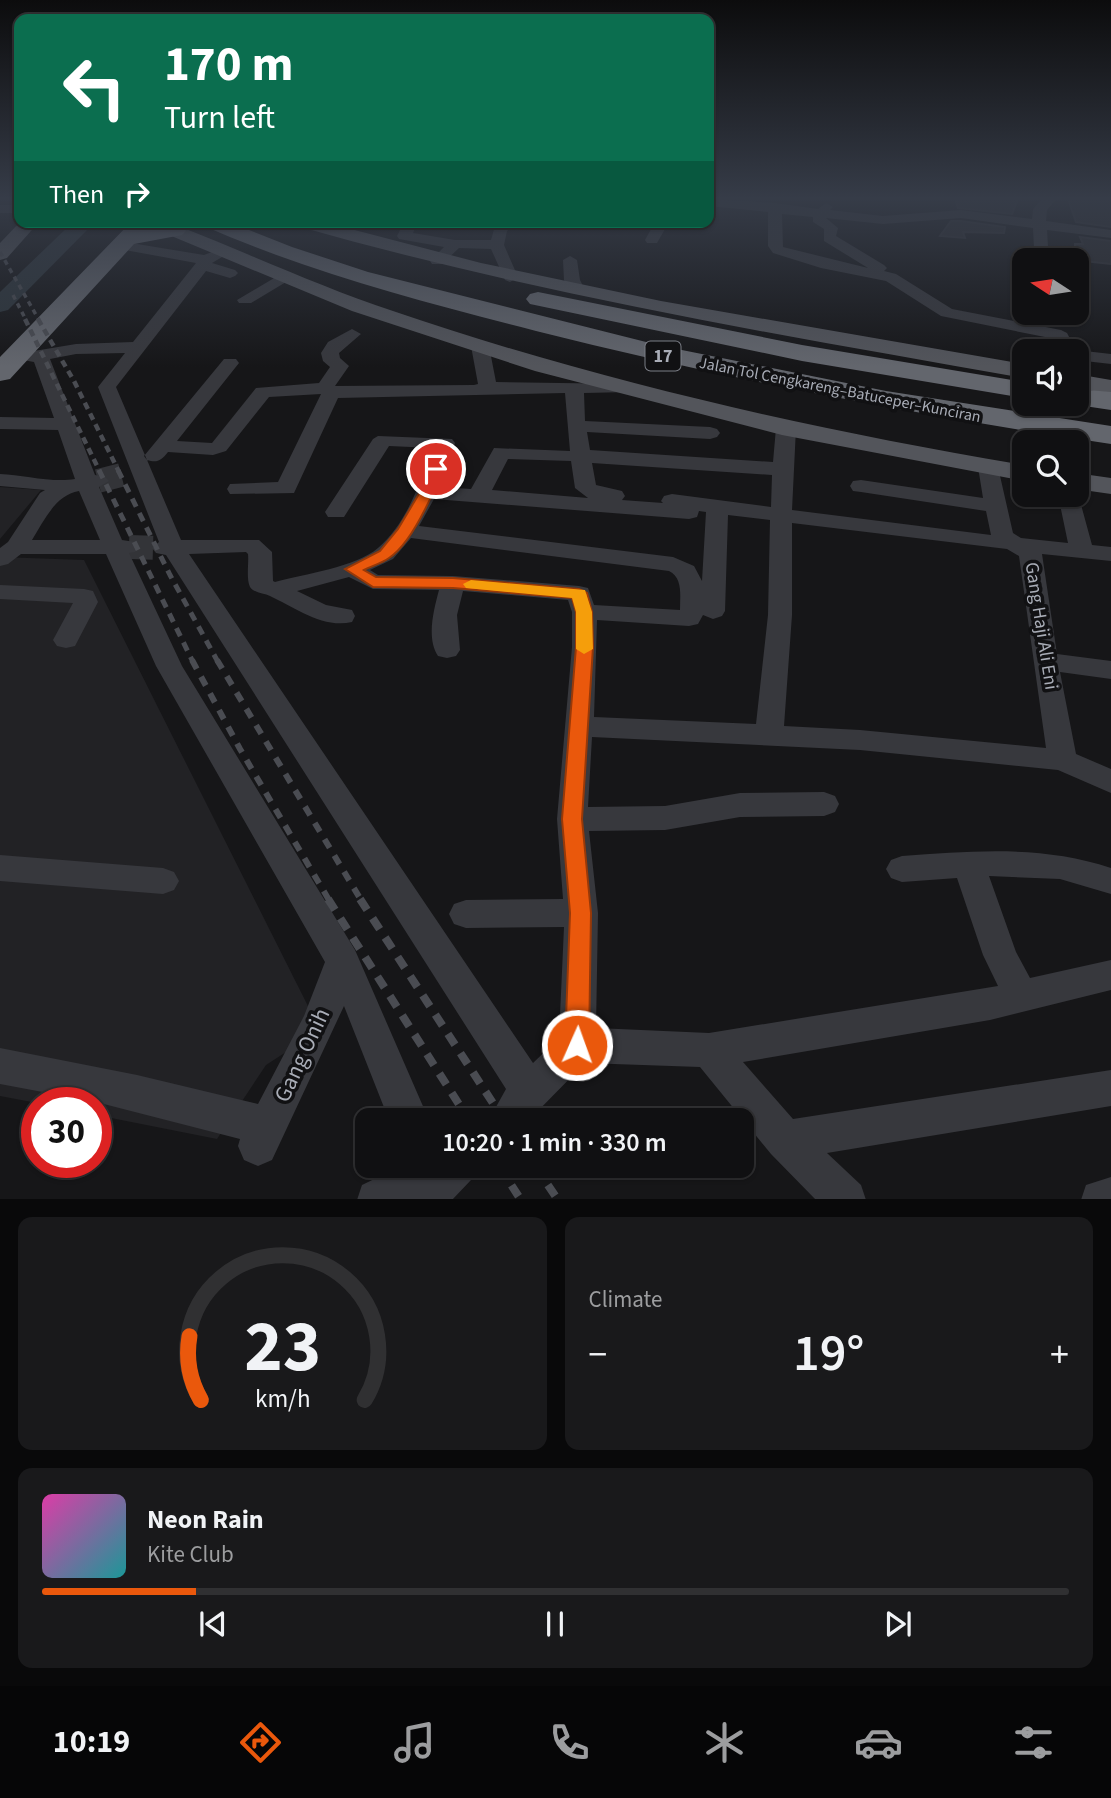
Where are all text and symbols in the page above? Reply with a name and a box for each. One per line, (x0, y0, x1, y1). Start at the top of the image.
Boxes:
text: 170 m (164, 30, 293, 100)
icon: left (49, 42, 140, 133)
text: Turn left (164, 95, 275, 141)
icon: right (118, 175, 156, 213)
text: Then (49, 176, 104, 213)
north arrow (1012, 248, 1088, 326)
map controls (1012, 248, 1089, 507)
button: sound (1012, 339, 1089, 416)
road number: 17 (646, 342, 680, 370)
street label: Jalan Tol Cengkareng–Batuceper–Kunciran (697, 352, 983, 428)
button: search (1012, 430, 1089, 507)
pin (406, 439, 466, 499)
icon: arrive (417, 450, 455, 488)
street label: Gang Haji Ali Eni (1018, 560, 1064, 692)
street label: Gang Onih (266, 1002, 338, 1108)
position arrow (540, 1008, 614, 1082)
speed limit sign: 30 (21, 1087, 112, 1178)
text: 10:20 · 1 min · 330 m (442, 1124, 667, 1161)
text: Climate (589, 1283, 662, 1316)
text: 23 (244, 1295, 321, 1399)
text: 19° (793, 1317, 864, 1391)
text: − (589, 1328, 607, 1382)
text: + (1050, 1328, 1069, 1382)
text: km/h (255, 1380, 310, 1416)
text: Neon Rain (147, 1501, 264, 1538)
text: Kite Club (147, 1538, 234, 1571)
icon: previous (194, 1605, 232, 1643)
icon: pause (536, 1605, 574, 1643)
icon: next (879, 1605, 917, 1643)
icon: directions (236, 1718, 285, 1767)
icon: music (390, 1718, 439, 1767)
icon: phone (545, 1718, 594, 1767)
icon: climate (700, 1718, 749, 1767)
icon: car (854, 1718, 903, 1767)
icon: filters (1009, 1718, 1058, 1767)
text: 10:19 (53, 1719, 130, 1765)

